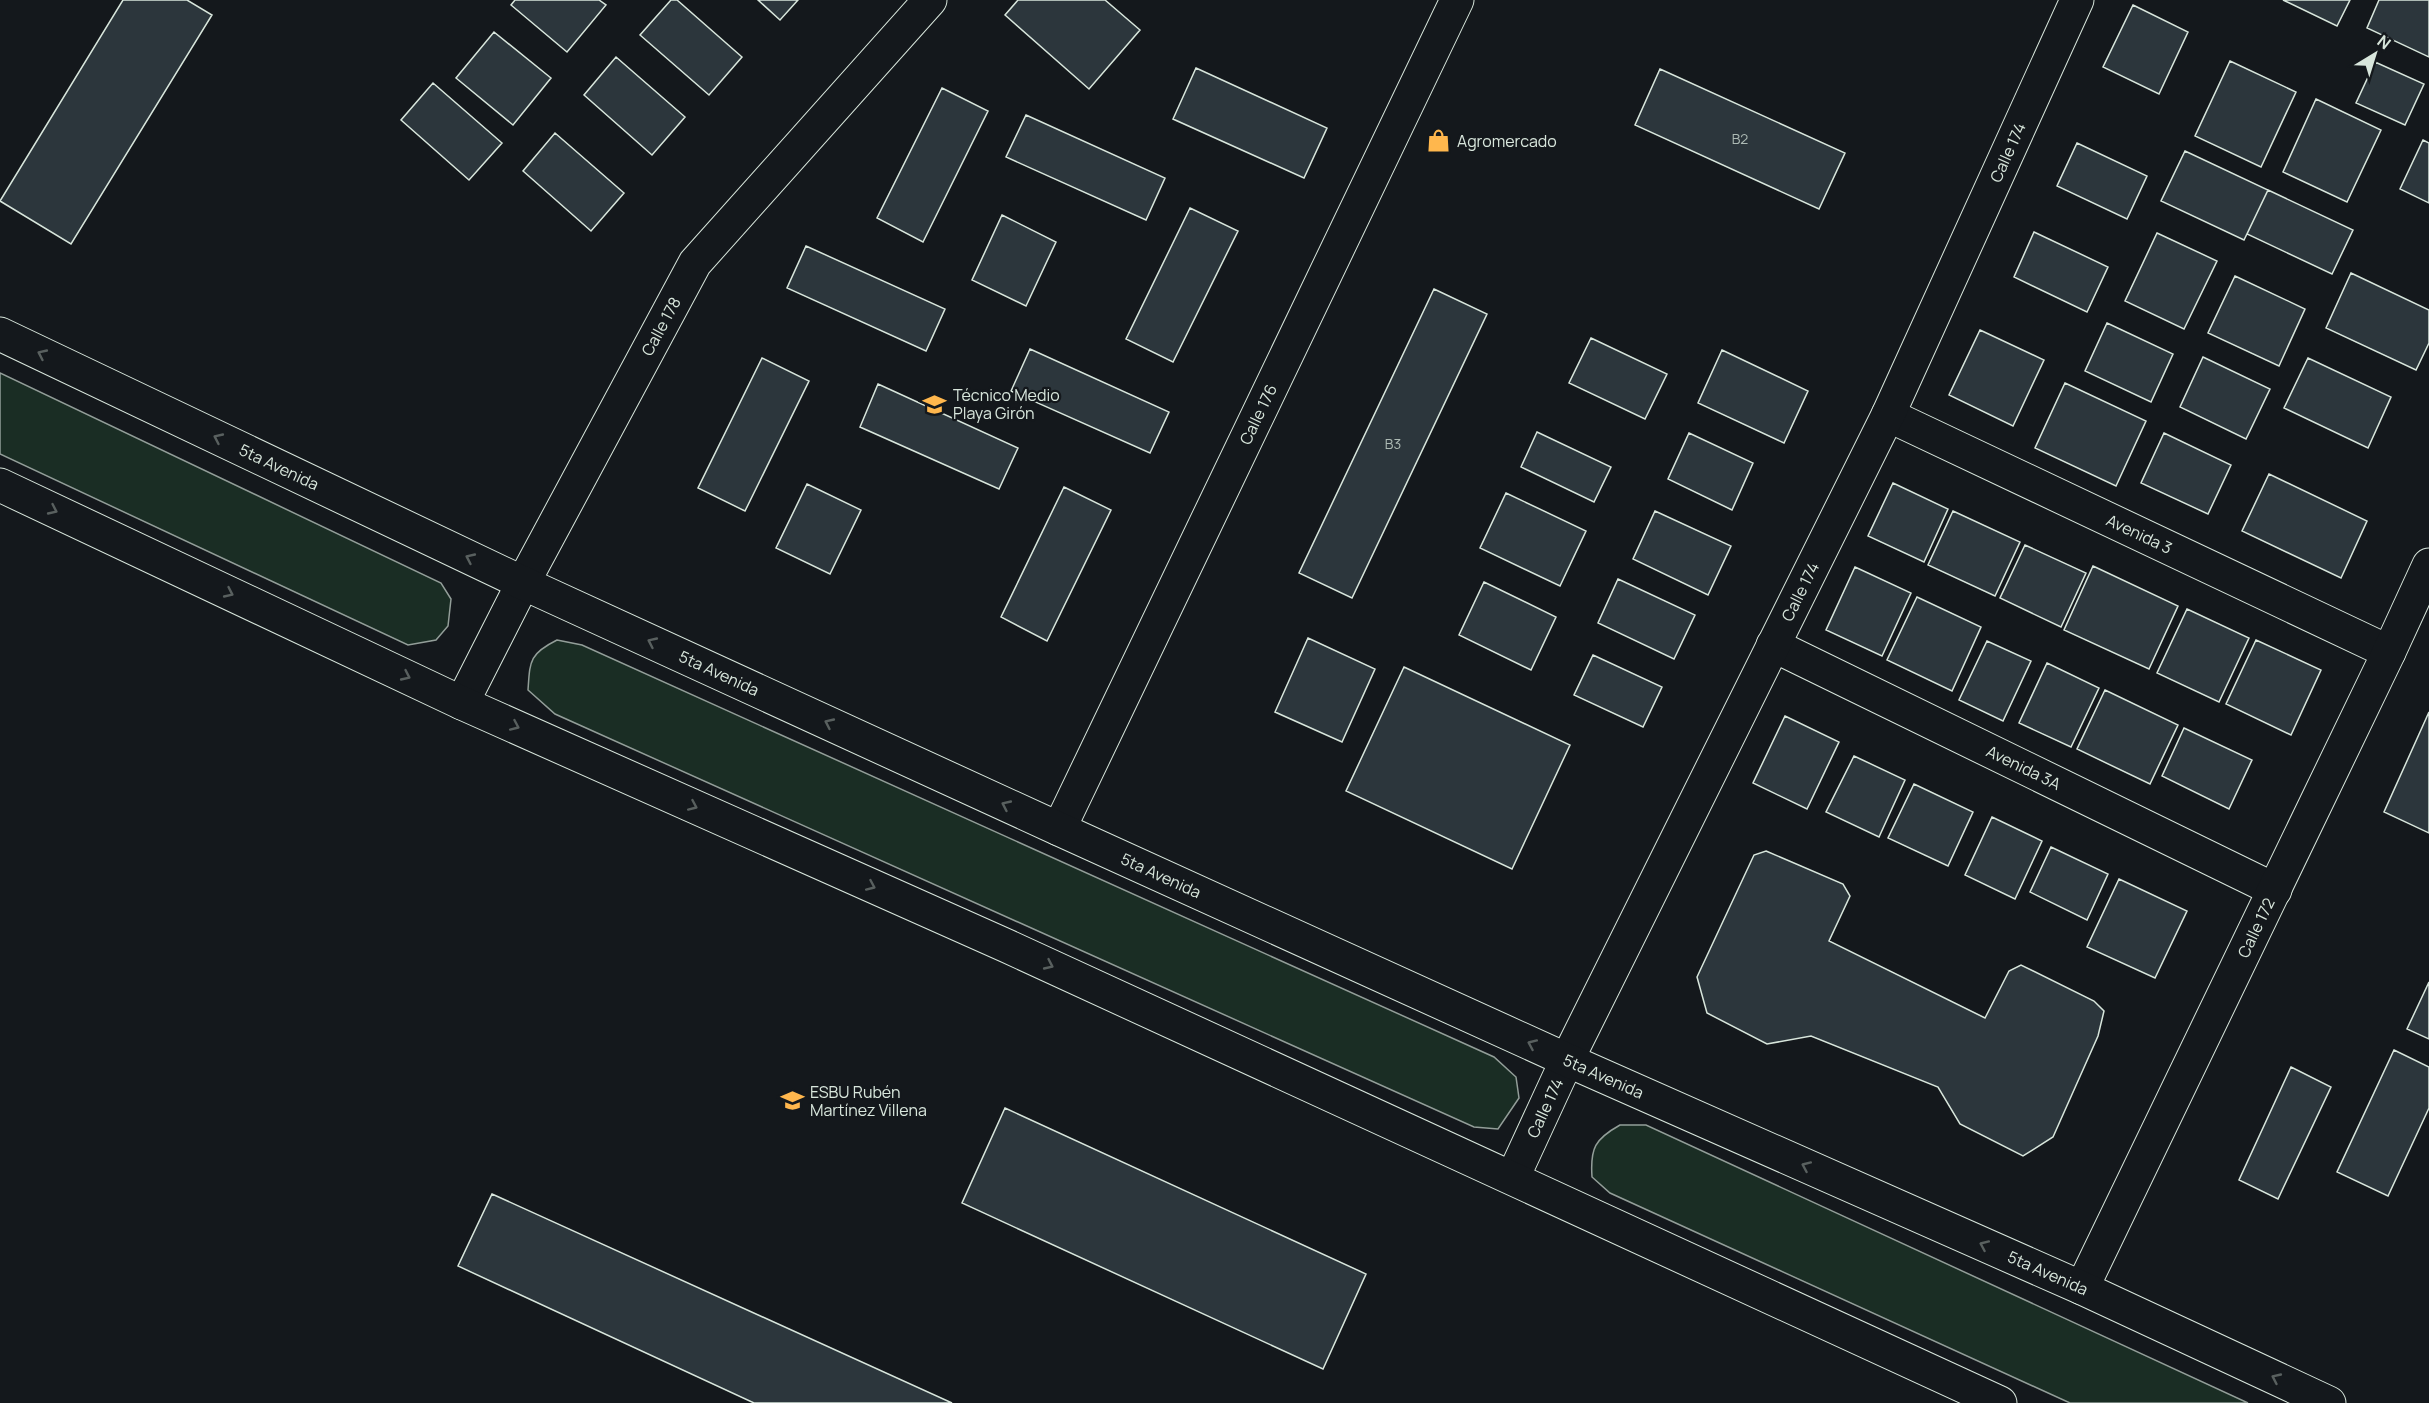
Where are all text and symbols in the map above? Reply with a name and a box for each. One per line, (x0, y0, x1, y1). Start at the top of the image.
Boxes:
north arrow (2345, 24, 2405, 84)
text: N (2373, 30, 2396, 54)
street label: Calle 174 (1984, 119, 2031, 186)
shop icon: Agromercado (1426, 128, 1452, 154)
house number: B2 (1732, 129, 1748, 148)
place label: Agromercado (1457, 130, 1557, 152)
street label: Calle 178 (636, 293, 686, 360)
one-way arrow (38, 349, 49, 361)
street label: Calle 176 (1234, 380, 1282, 448)
place label: Técnico Medio Playa Girón (953, 384, 1060, 424)
school or university icon: Técnico Medio Playa Girón (922, 391, 948, 417)
one-way arrow (214, 433, 225, 445)
house number: B3 (1385, 434, 1401, 453)
street label: 5ta Avenida (236, 438, 322, 495)
one-way arrow (46, 502, 57, 514)
street label: Avenida 3 (2103, 509, 2176, 559)
one-way arrow (466, 553, 477, 565)
street label: Calle 174 (1776, 558, 1824, 625)
one-way arrow (223, 585, 234, 597)
one-way arrow (647, 637, 658, 649)
street label: 5ta Avenida (675, 645, 763, 701)
one-way arrow (399, 669, 410, 681)
one-way arrow (509, 719, 520, 731)
one-way arrow (824, 719, 835, 731)
street label: Avenida 3A (1983, 740, 2065, 795)
one-way arrow (687, 799, 698, 811)
one-way arrow (1001, 800, 1012, 812)
street label: 5ta Avenida (1117, 848, 1205, 903)
one-way arrow (865, 878, 876, 890)
street label: Calle 172 (2232, 894, 2280, 961)
one-way arrow (1042, 958, 1053, 970)
one-way arrow (1527, 1039, 1538, 1051)
street label: 5ta Avenida (1560, 1049, 1647, 1104)
street label: Calle 174 (1522, 1075, 1568, 1141)
place label: ESBU Rubén Martínez Villena (810, 1081, 927, 1121)
school or university icon: ESBU Rubén Martínez Villena (779, 1088, 805, 1114)
one-way arrow (1802, 1161, 1813, 1173)
one-way arrow (1980, 1240, 1991, 1252)
street label: 5ta Avenida (2004, 1245, 2092, 1300)
one-way arrow (2272, 1374, 2283, 1386)

